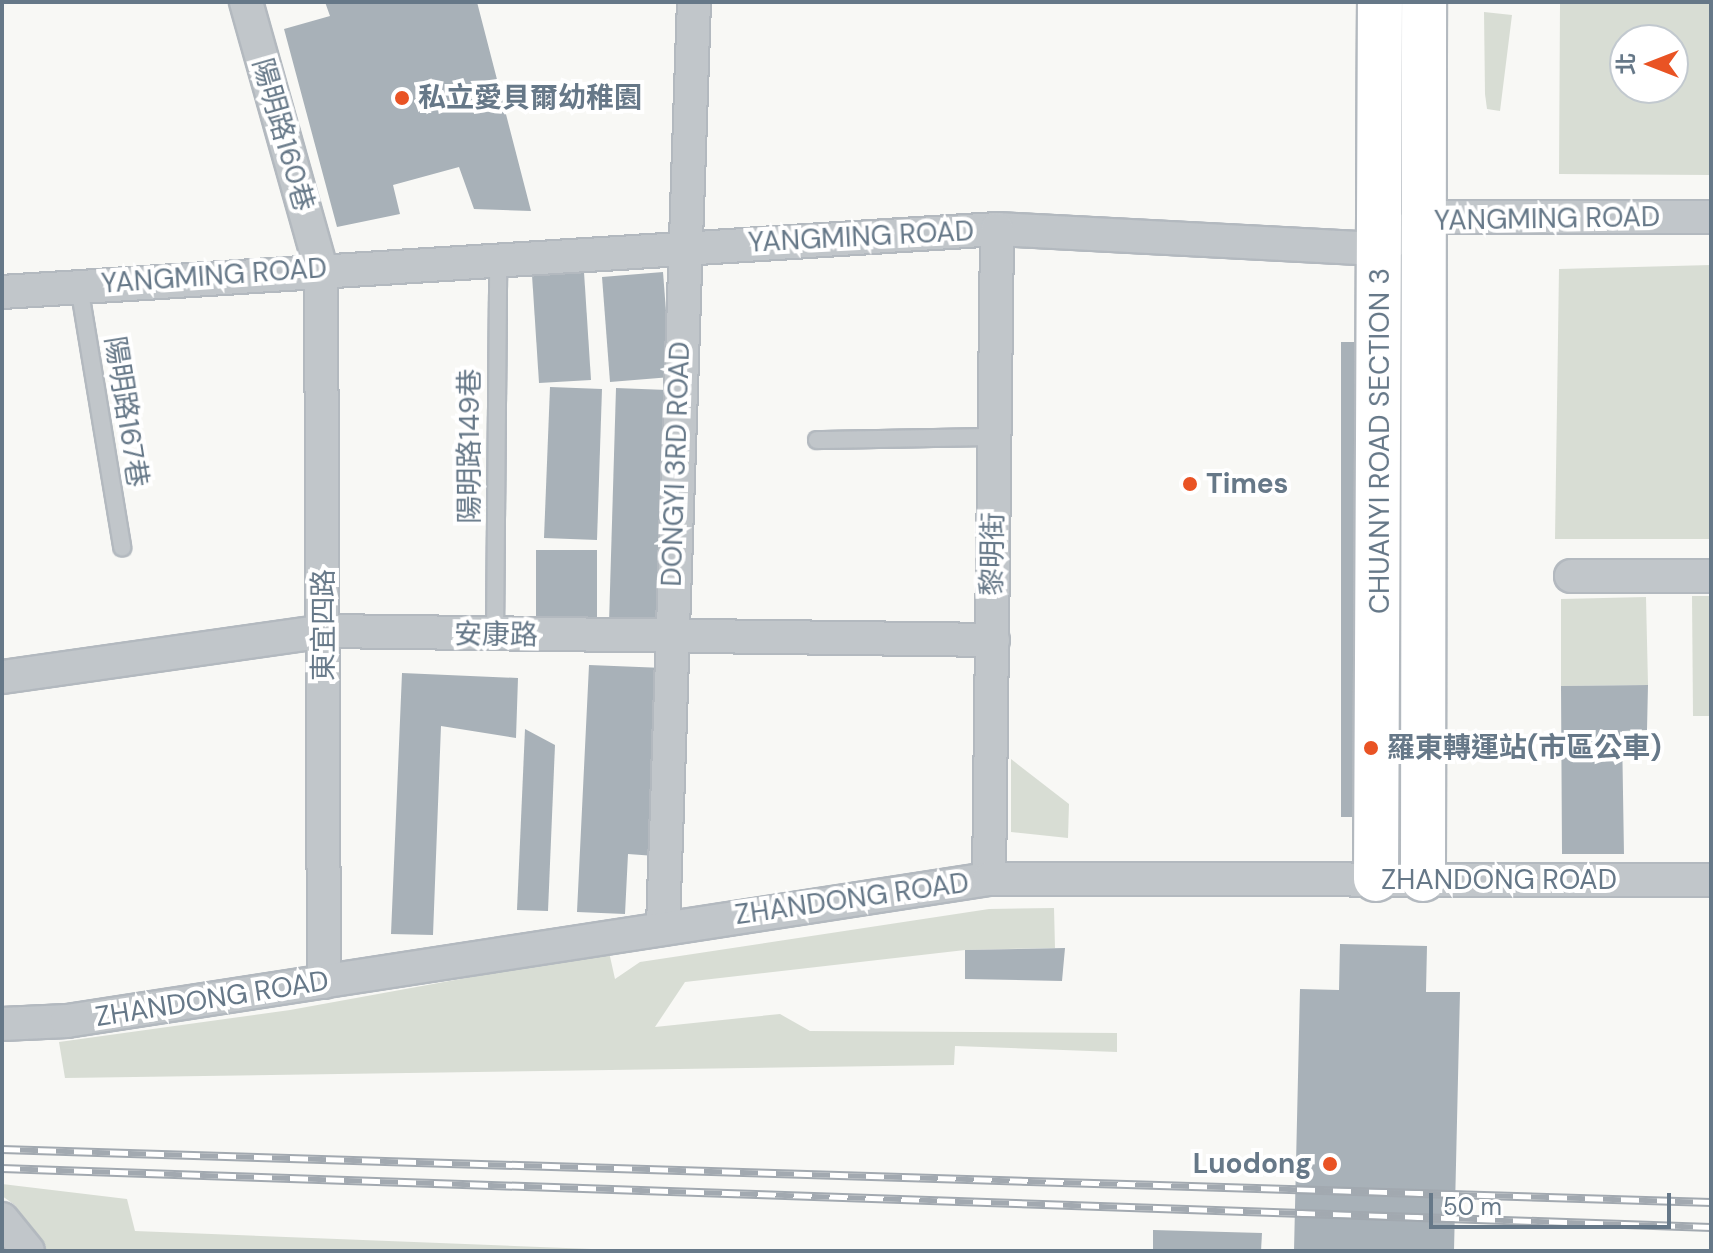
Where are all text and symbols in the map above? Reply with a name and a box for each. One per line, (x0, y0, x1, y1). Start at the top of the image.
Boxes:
north arrow (1609, 24, 1689, 104)
text: 北 (1612, 53, 1641, 75)
street label: 陽明路160巷 (245, 55, 321, 215)
place label: 私立愛貝爾幼稚園 (418, 81, 642, 115)
marker: 私立愛貝爾幼稚園 (393, 89, 411, 107)
street label: YANGMING ROAD (1434, 200, 1660, 238)
street label: YANGMING ROAD (747, 214, 975, 260)
street label: YANGMING ROAD (100, 251, 328, 301)
street label: CHUANYI ROAD SECTION 3 (1363, 268, 1397, 614)
street label: 陽明路167巷 (97, 334, 155, 490)
street label: DONGYI 3RD ROAD (655, 341, 697, 587)
street label: 陽明路149巷 (453, 368, 487, 524)
place label: Times (1206, 467, 1288, 501)
marker: Times (1181, 475, 1199, 493)
street label: 黎明街 (975, 512, 1011, 596)
street label: 東宜四路 (307, 569, 341, 681)
street label: 安康路 (454, 617, 538, 653)
place label: 羅東轉運站(市區公車) (1387, 731, 1662, 765)
marker: 羅東轉運站(市區公車) (1362, 739, 1380, 757)
street label: ZHANDONG ROAD (1381, 863, 1617, 897)
street label: ZHANDONG ROAD (733, 866, 971, 932)
street label: ZHANDONG ROAD (93, 964, 331, 1034)
place label: Luodong (1193, 1147, 1312, 1181)
marker: Luodong (1319, 1153, 1341, 1175)
scale bar (1433, 1177, 1675, 1227)
text: 50 m (1443, 1191, 1502, 1222)

